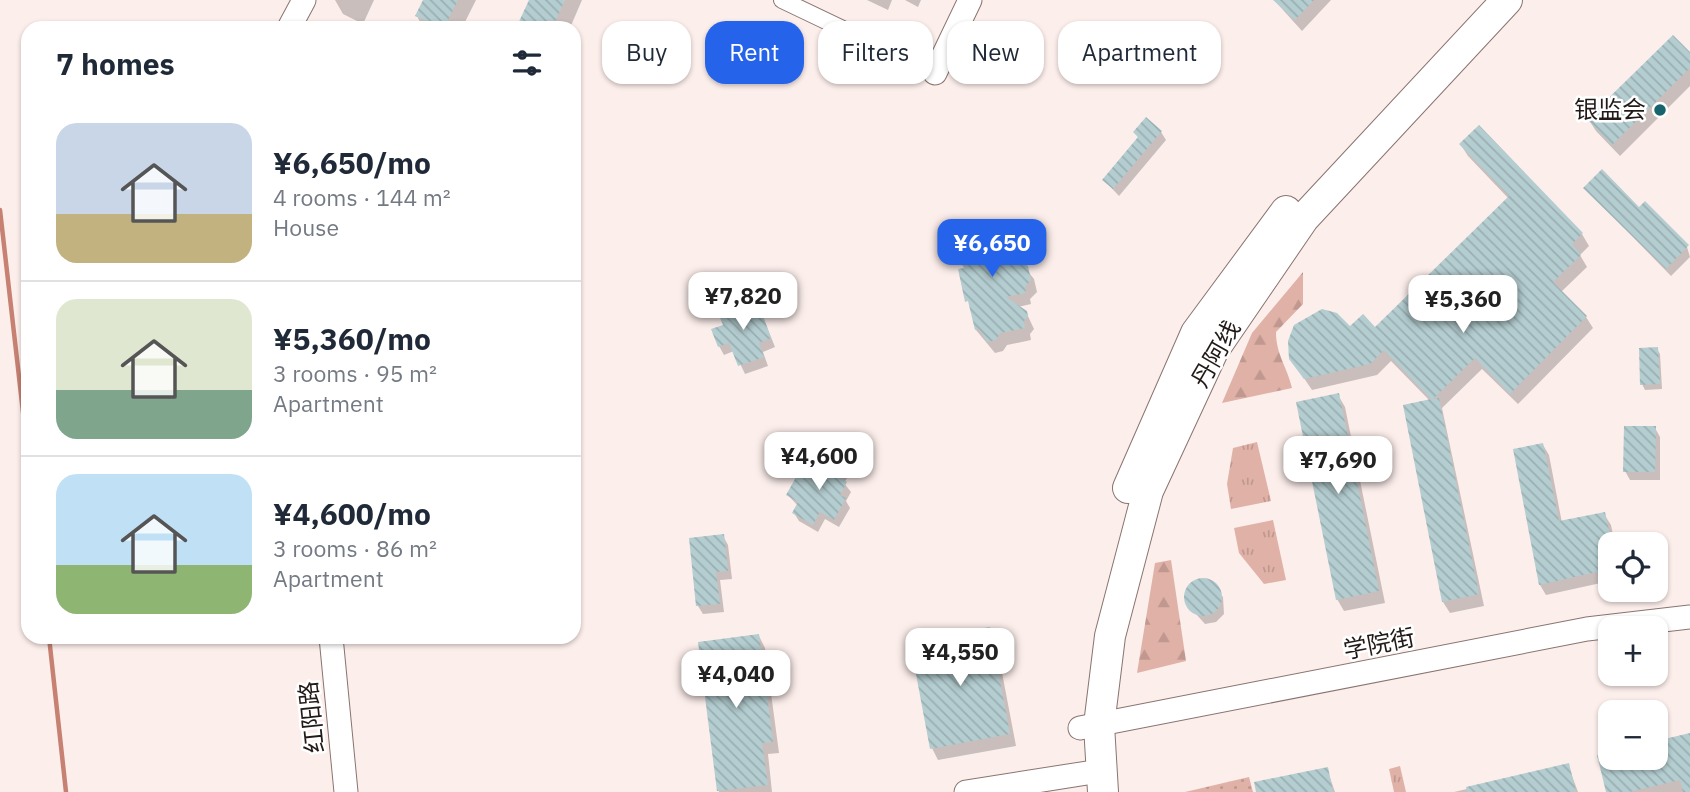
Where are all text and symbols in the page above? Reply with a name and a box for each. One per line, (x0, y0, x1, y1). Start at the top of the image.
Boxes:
chip: Buy (602, 21, 691, 84)
chip: Rent (705, 21, 804, 84)
chip: Filters (818, 21, 933, 84)
chip: New (947, 21, 1044, 84)
chip: Apartment (1058, 21, 1221, 84)
text: 7 homes (56, 44, 175, 83)
icon: filters (508, 44, 546, 82)
place label: 银监会 (1574, 93, 1646, 125)
marker: 银监会 (1652, 102, 1668, 118)
text: ¥6,650/mo (273, 143, 431, 182)
icon: home (112, 151, 196, 235)
text: 4 rooms · 144 m² (273, 182, 451, 212)
text: House (273, 212, 339, 242)
pin: ¥6,650 (935, 219, 1049, 279)
text: ¥6,650 (953, 227, 1031, 257)
pin: ¥7,820 (686, 272, 800, 332)
pin: ¥5,360 (1406, 276, 1520, 335)
text: ¥7,820 (704, 280, 782, 310)
text: ¥5,360 (1424, 283, 1502, 313)
street label: 丹阿线 (1183, 314, 1247, 393)
text: ¥5,360/mo (273, 319, 431, 358)
icon: home (112, 327, 196, 411)
text: 3 rooms · 95 m² (273, 358, 437, 388)
text: Apartment (273, 388, 384, 418)
pin: ¥4,600 (762, 433, 876, 492)
pin: ¥7,690 (1281, 436, 1395, 496)
text: ¥4,600 (780, 440, 858, 470)
text: ¥7,690 (1299, 444, 1377, 474)
text: ¥4,600/mo (273, 494, 431, 533)
icon: home (112, 502, 196, 586)
map controls (1598, 532, 1668, 770)
button: locate (1598, 532, 1668, 602)
text: 3 rooms · 86 m² (273, 533, 437, 563)
text: Apartment (273, 563, 384, 593)
button: + (1598, 616, 1668, 686)
street label: 学院街 (1340, 620, 1417, 666)
pin: ¥4,550 (903, 628, 1017, 688)
text: ¥4,550 (921, 636, 999, 666)
pin: ¥4,040 (679, 650, 793, 710)
text: ¥4,040 (697, 658, 775, 688)
street label: 红阳路 (291, 680, 331, 755)
button: − (1598, 700, 1668, 770)

